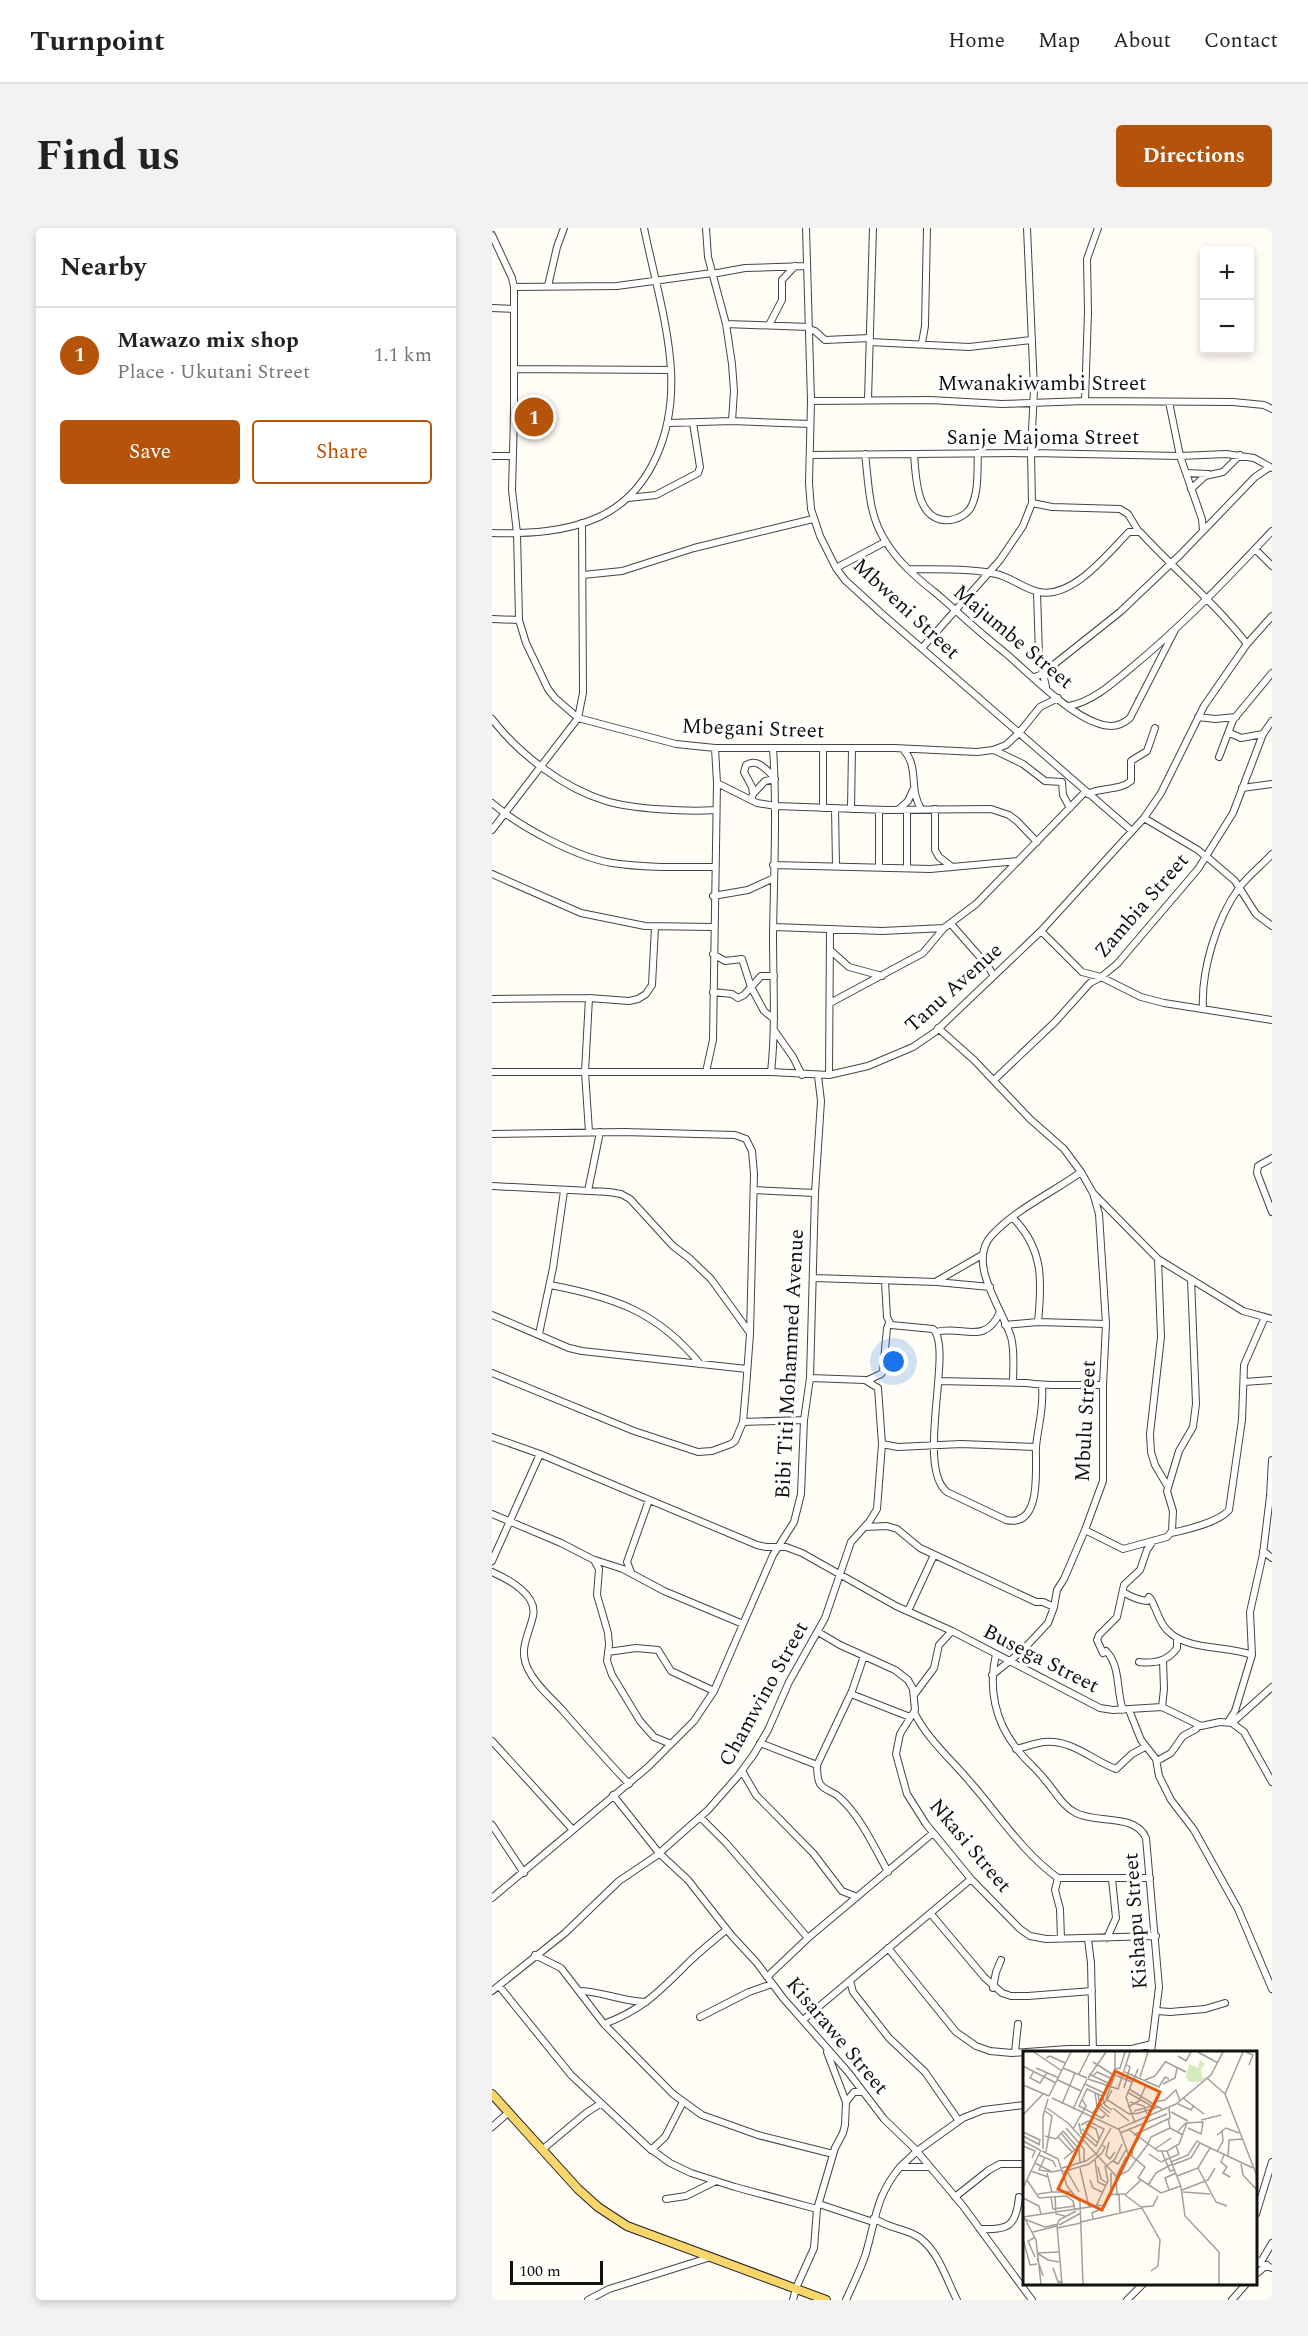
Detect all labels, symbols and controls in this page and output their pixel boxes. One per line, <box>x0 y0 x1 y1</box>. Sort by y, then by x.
text: Turnpoint <box>30 20 165 63</box>
text: Home <box>948 25 1005 57</box>
text: Map <box>1038 25 1080 57</box>
text: About <box>1113 25 1171 57</box>
text: Contact <box>1204 25 1278 57</box>
text: Find us <box>36 125 180 188</box>
button: Directions <box>1116 125 1272 187</box>
map controls <box>1200 246 1254 354</box>
button: + <box>1200 246 1254 300</box>
text: Nearby <box>60 247 146 287</box>
button: − <box>1200 300 1254 354</box>
text: Mawazo mix shop <box>117 324 299 357</box>
text: 1 <box>74 340 85 370</box>
text: 1.1 km <box>374 340 432 370</box>
text: Place · Ukutani Street <box>117 357 310 387</box>
street label: Mwanakiwambi Street <box>938 368 1147 400</box>
pin: 1 <box>514 394 554 440</box>
button: Save <box>60 420 240 484</box>
button: Share <box>252 420 432 484</box>
street label: Sanje Majoma Street <box>947 422 1139 454</box>
street label: Mbweni Street <box>845 551 967 667</box>
street label: Majumbe Street <box>946 577 1080 697</box>
street label: Mbegani Street <box>681 711 825 747</box>
street label: Zambia Street <box>1087 846 1197 966</box>
street label: Tanu Avenue <box>898 935 1010 1041</box>
street label: Bibi Titi Mohammed Avenue <box>767 1228 813 1500</box>
your location <box>879 1347 908 1376</box>
street label: Mbulu Street <box>1067 1359 1105 1483</box>
street label: Chamwino Street <box>711 1615 817 1773</box>
street label: Busega Street <box>977 1616 1105 1702</box>
street label: Nkasi Street <box>921 1792 1019 1900</box>
street label: Kishapu Street <box>1115 1852 1157 1990</box>
street label: Kisarawe Street <box>778 1970 896 2102</box>
inset map <box>1023 2051 1257 2285</box>
scale bar <box>510 2258 603 2286</box>
text: 100 m <box>519 2259 561 2283</box>

